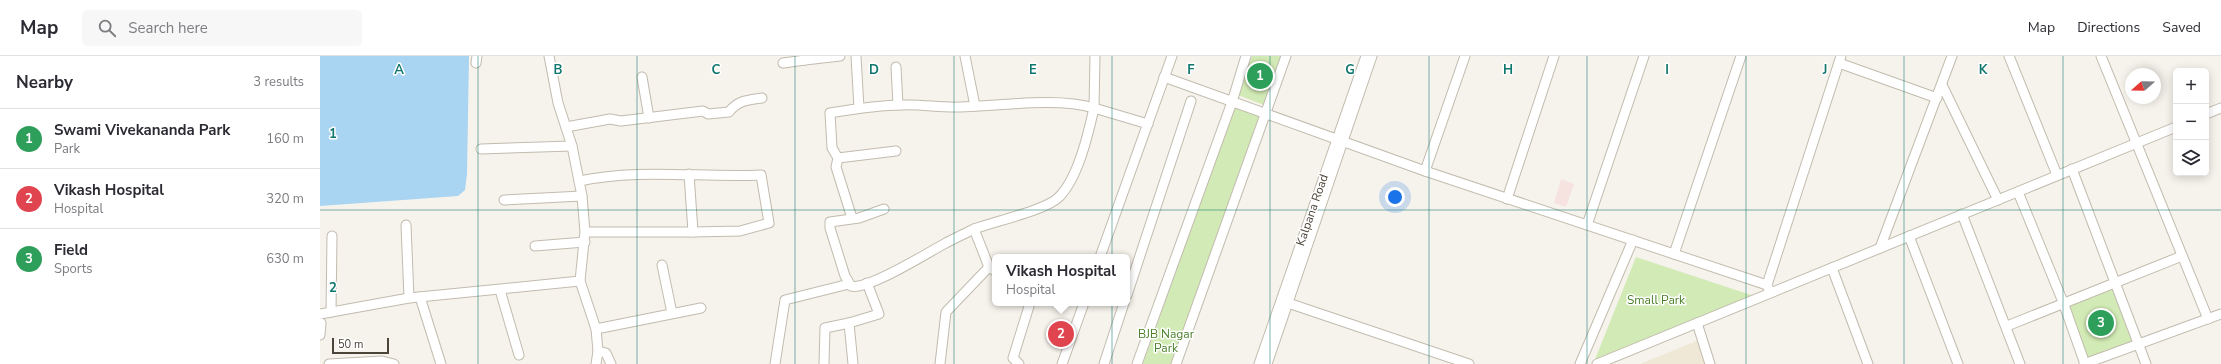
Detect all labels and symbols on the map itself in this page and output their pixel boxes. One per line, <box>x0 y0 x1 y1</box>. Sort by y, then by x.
text: A <box>394 61 404 79</box>
text: B <box>554 61 563 79</box>
text: C <box>712 61 721 79</box>
text: D <box>869 61 879 79</box>
text: E <box>1029 61 1037 79</box>
text: F <box>1187 61 1195 79</box>
pin: 1 <box>1247 61 1273 91</box>
text: G <box>1345 61 1355 79</box>
text: H <box>1503 61 1513 79</box>
text: I <box>1665 61 1669 79</box>
text: J <box>1822 61 1827 79</box>
text: K <box>1979 61 1988 79</box>
north arrow <box>2125 68 2161 104</box>
text: 1 <box>329 125 337 143</box>
street label: Kalpana Road <box>1292 172 1332 248</box>
your location <box>1385 187 1405 207</box>
text: 2 <box>329 279 337 297</box>
park label: Small Park <box>1627 292 1686 308</box>
pin: 3 <box>2088 308 2114 338</box>
pin: 2 <box>1048 319 1074 349</box>
park label: BJB Nagar Park <box>1138 326 1195 356</box>
scale bar <box>332 336 389 355</box>

